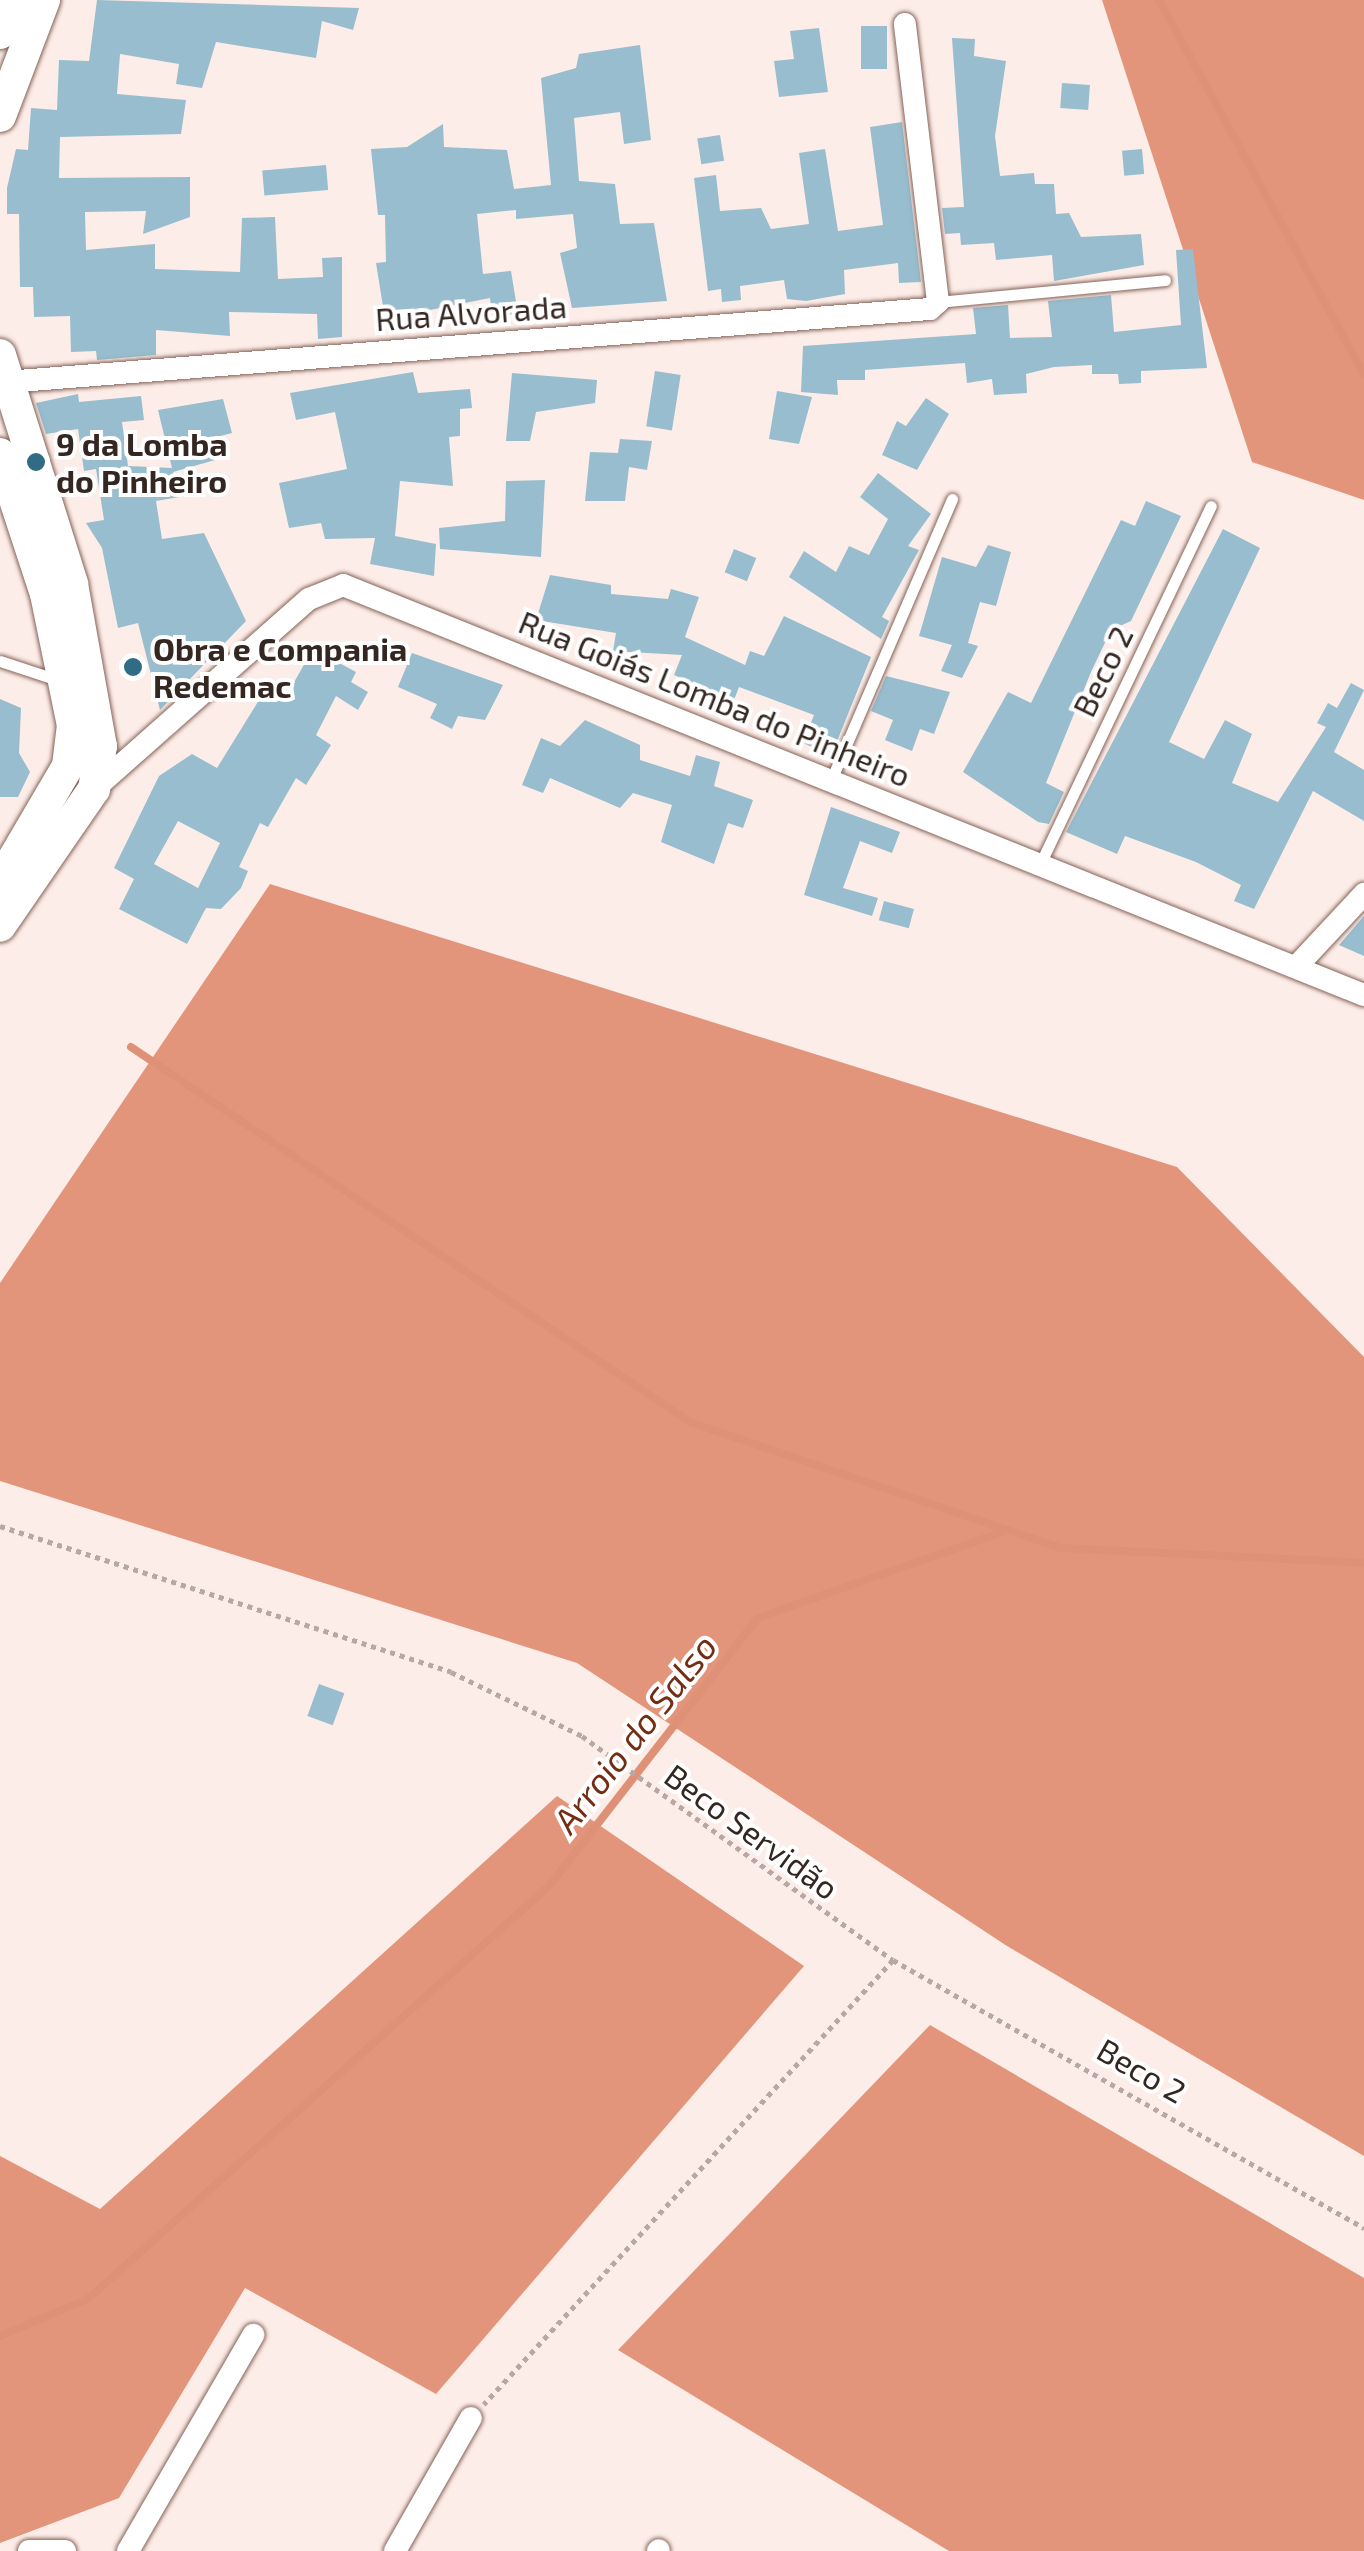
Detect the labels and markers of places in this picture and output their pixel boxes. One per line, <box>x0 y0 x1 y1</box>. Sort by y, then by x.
place label: 9 da Lomba do Pinheiro <box>56 425 227 500</box>
marker: 9 da Lomba do Pinheiro <box>25 451 47 473</box>
place label: Obra e Compania Redemac <box>153 630 407 705</box>
marker: Obra e Compania Redemac <box>122 656 144 678</box>

